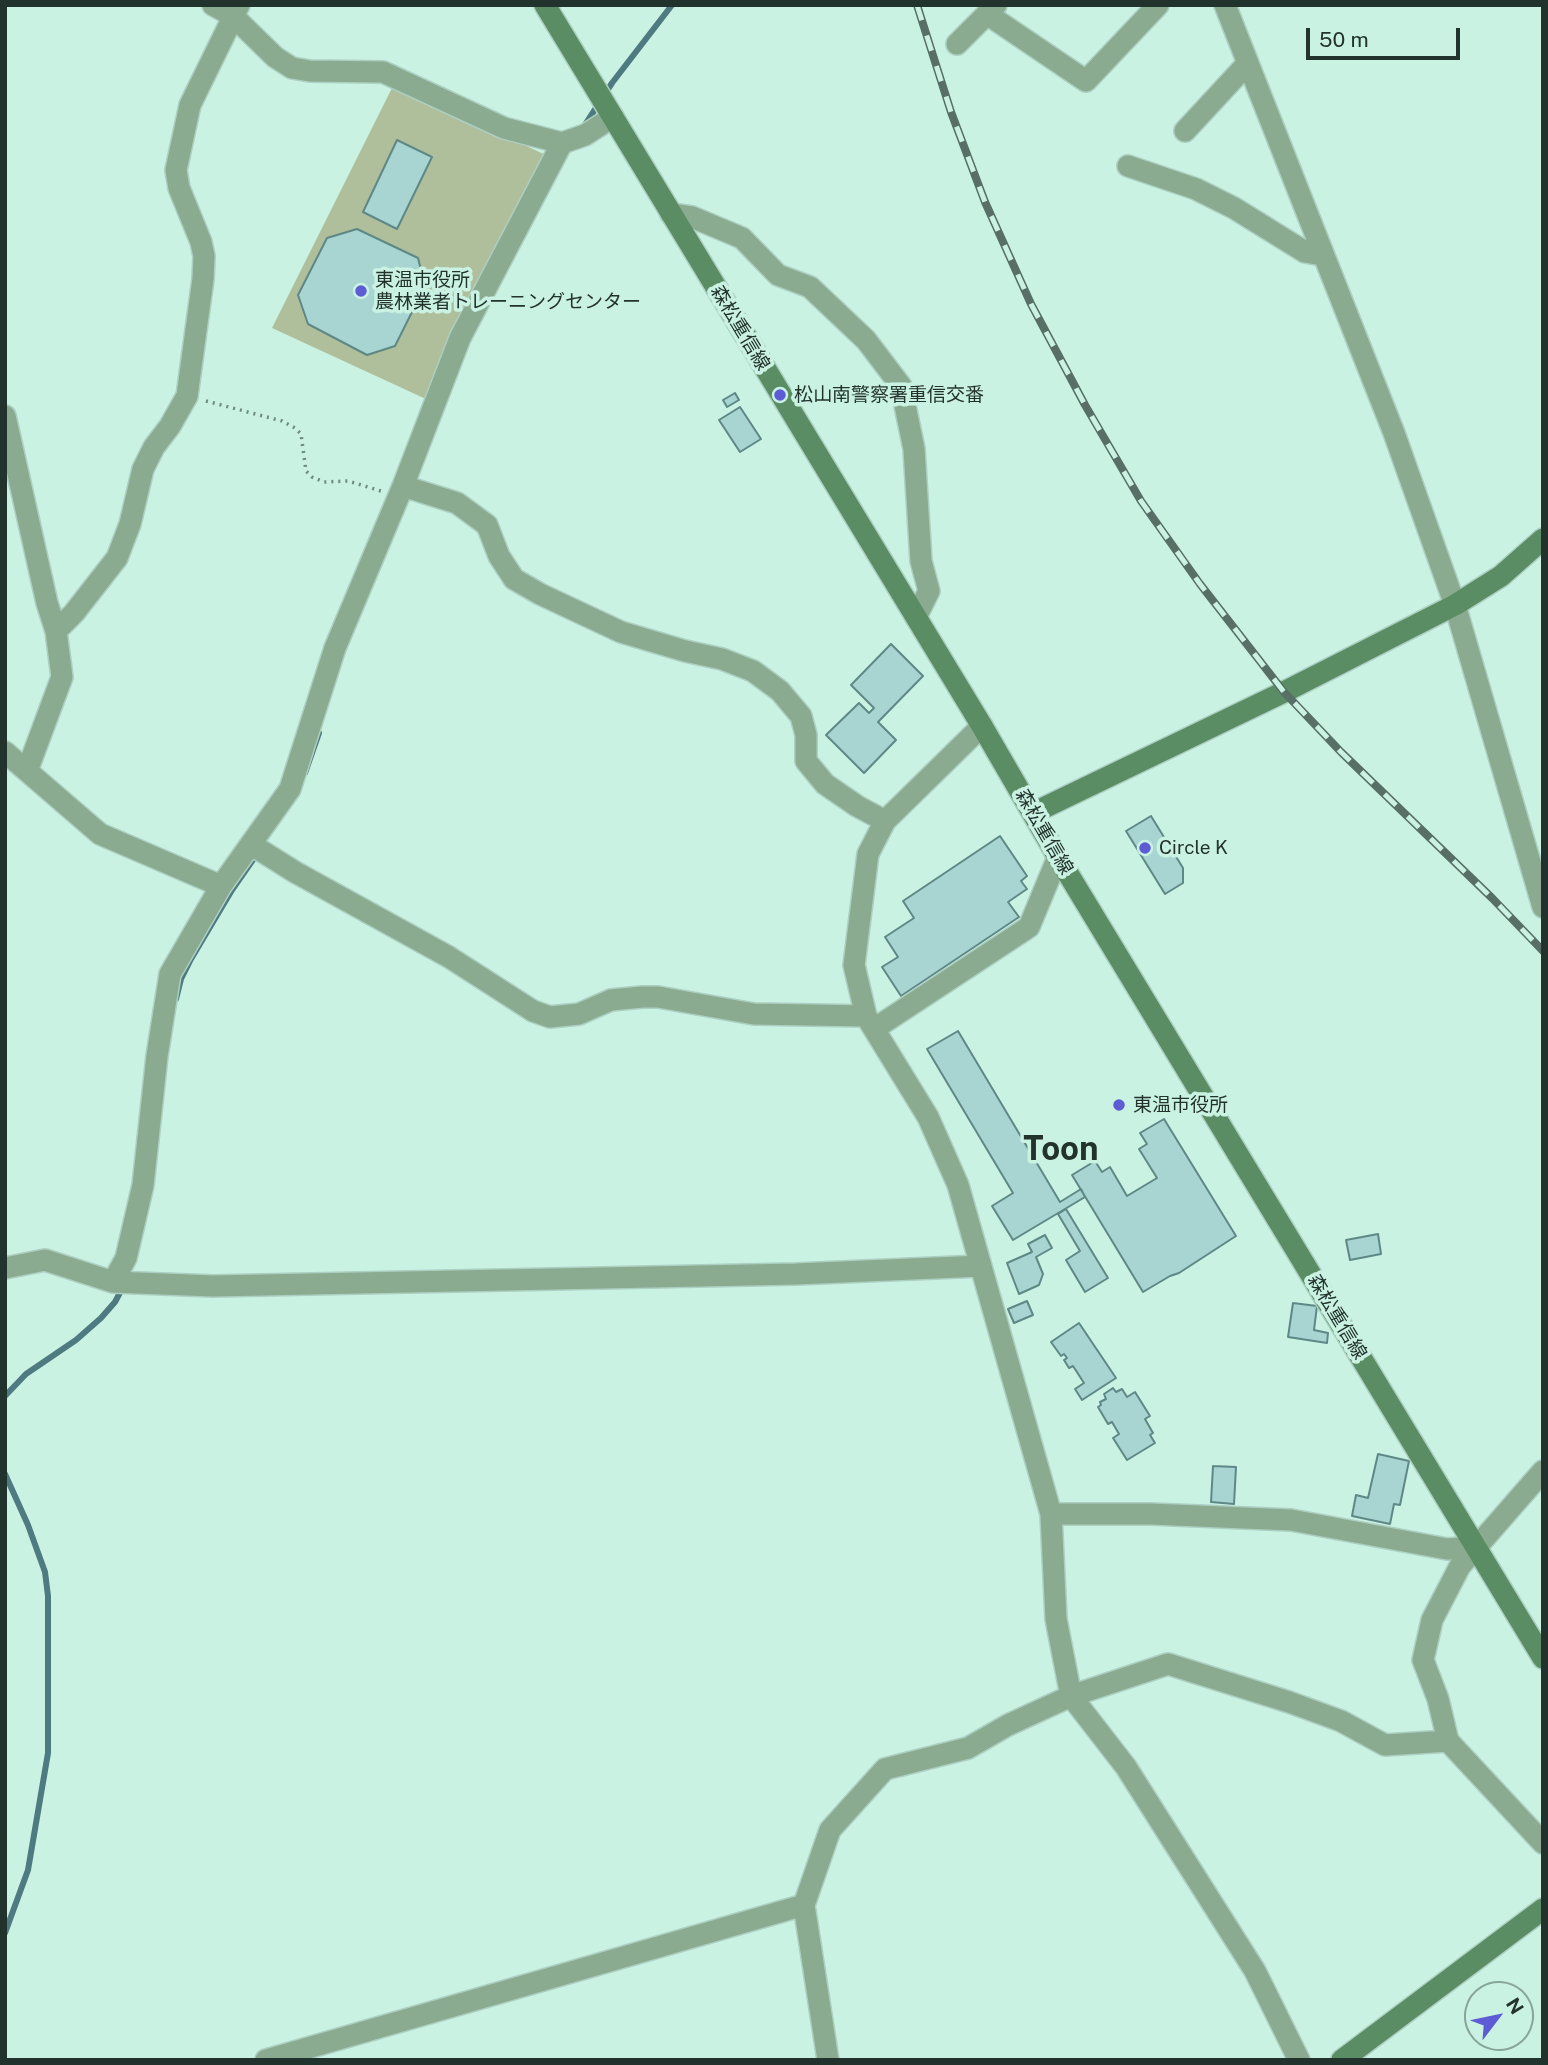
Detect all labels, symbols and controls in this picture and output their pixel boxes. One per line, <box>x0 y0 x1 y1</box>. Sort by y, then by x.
scale bar <box>1310 14 1464 58</box>
text: 50 m <box>1319 27 1369 52</box>
place label: 東温市役所 農林業者トレーニングセンター <box>375 269 641 313</box>
street label: 森松重信線 <box>706 281 774 375</box>
marker: 東温市役所 農林業者トレーニングセンター <box>353 283 369 299</box>
place label: 松山南警察署重信交番 <box>794 384 984 406</box>
marker: 松山南警察署重信交番 <box>772 387 788 403</box>
street label: 森松重信線 <box>1010 785 1078 879</box>
place label: Circle K <box>1159 837 1228 859</box>
marker: Circle K <box>1137 840 1153 856</box>
place label: 東温市役所 <box>1133 1094 1228 1116</box>
marker: 東温市役所 <box>1111 1097 1127 1113</box>
district label: Toon <box>1023 1130 1099 1170</box>
street label: 森松重信線 <box>1303 1270 1371 1364</box>
north arrow <box>1464 1981 1534 2051</box>
text: N <box>1502 1994 1528 2018</box>

